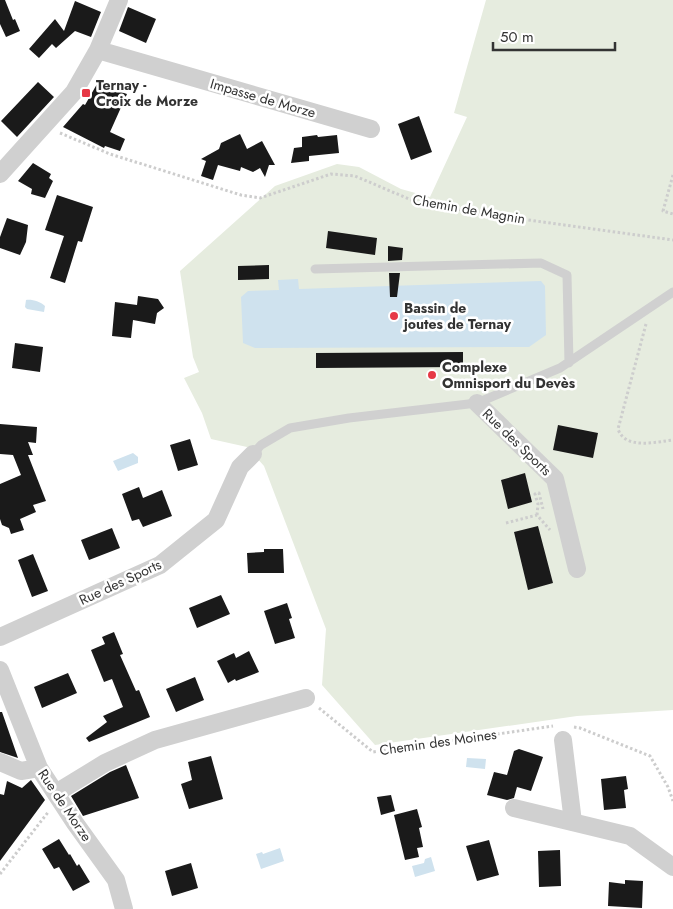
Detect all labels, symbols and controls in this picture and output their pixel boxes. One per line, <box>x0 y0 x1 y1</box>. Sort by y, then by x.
scale bar <box>493 20 616 52</box>
text: 50 m <box>500 26 534 48</box>
street label: Impasse de Morze <box>208 73 318 123</box>
place label: Ternay - Croix de Morze <box>96 75 198 111</box>
marker: Ternay - Croix de Morze <box>80 87 92 99</box>
street label: Chemin de Magnin <box>411 189 527 229</box>
place label: Bassin de joutes de Ternay <box>402 298 512 334</box>
marker: Bassin de joutes de Ternay <box>388 310 400 322</box>
place label: Complexe Omnisport du Devès <box>442 357 576 393</box>
marker: Complexe Omnisport du Devès <box>426 369 438 381</box>
street label: Rue des Sports <box>478 404 556 480</box>
street label: Rue des Sports <box>76 554 165 610</box>
street label: Chemin des Moines <box>378 724 498 760</box>
street label: Rue de Morze <box>33 765 97 845</box>

